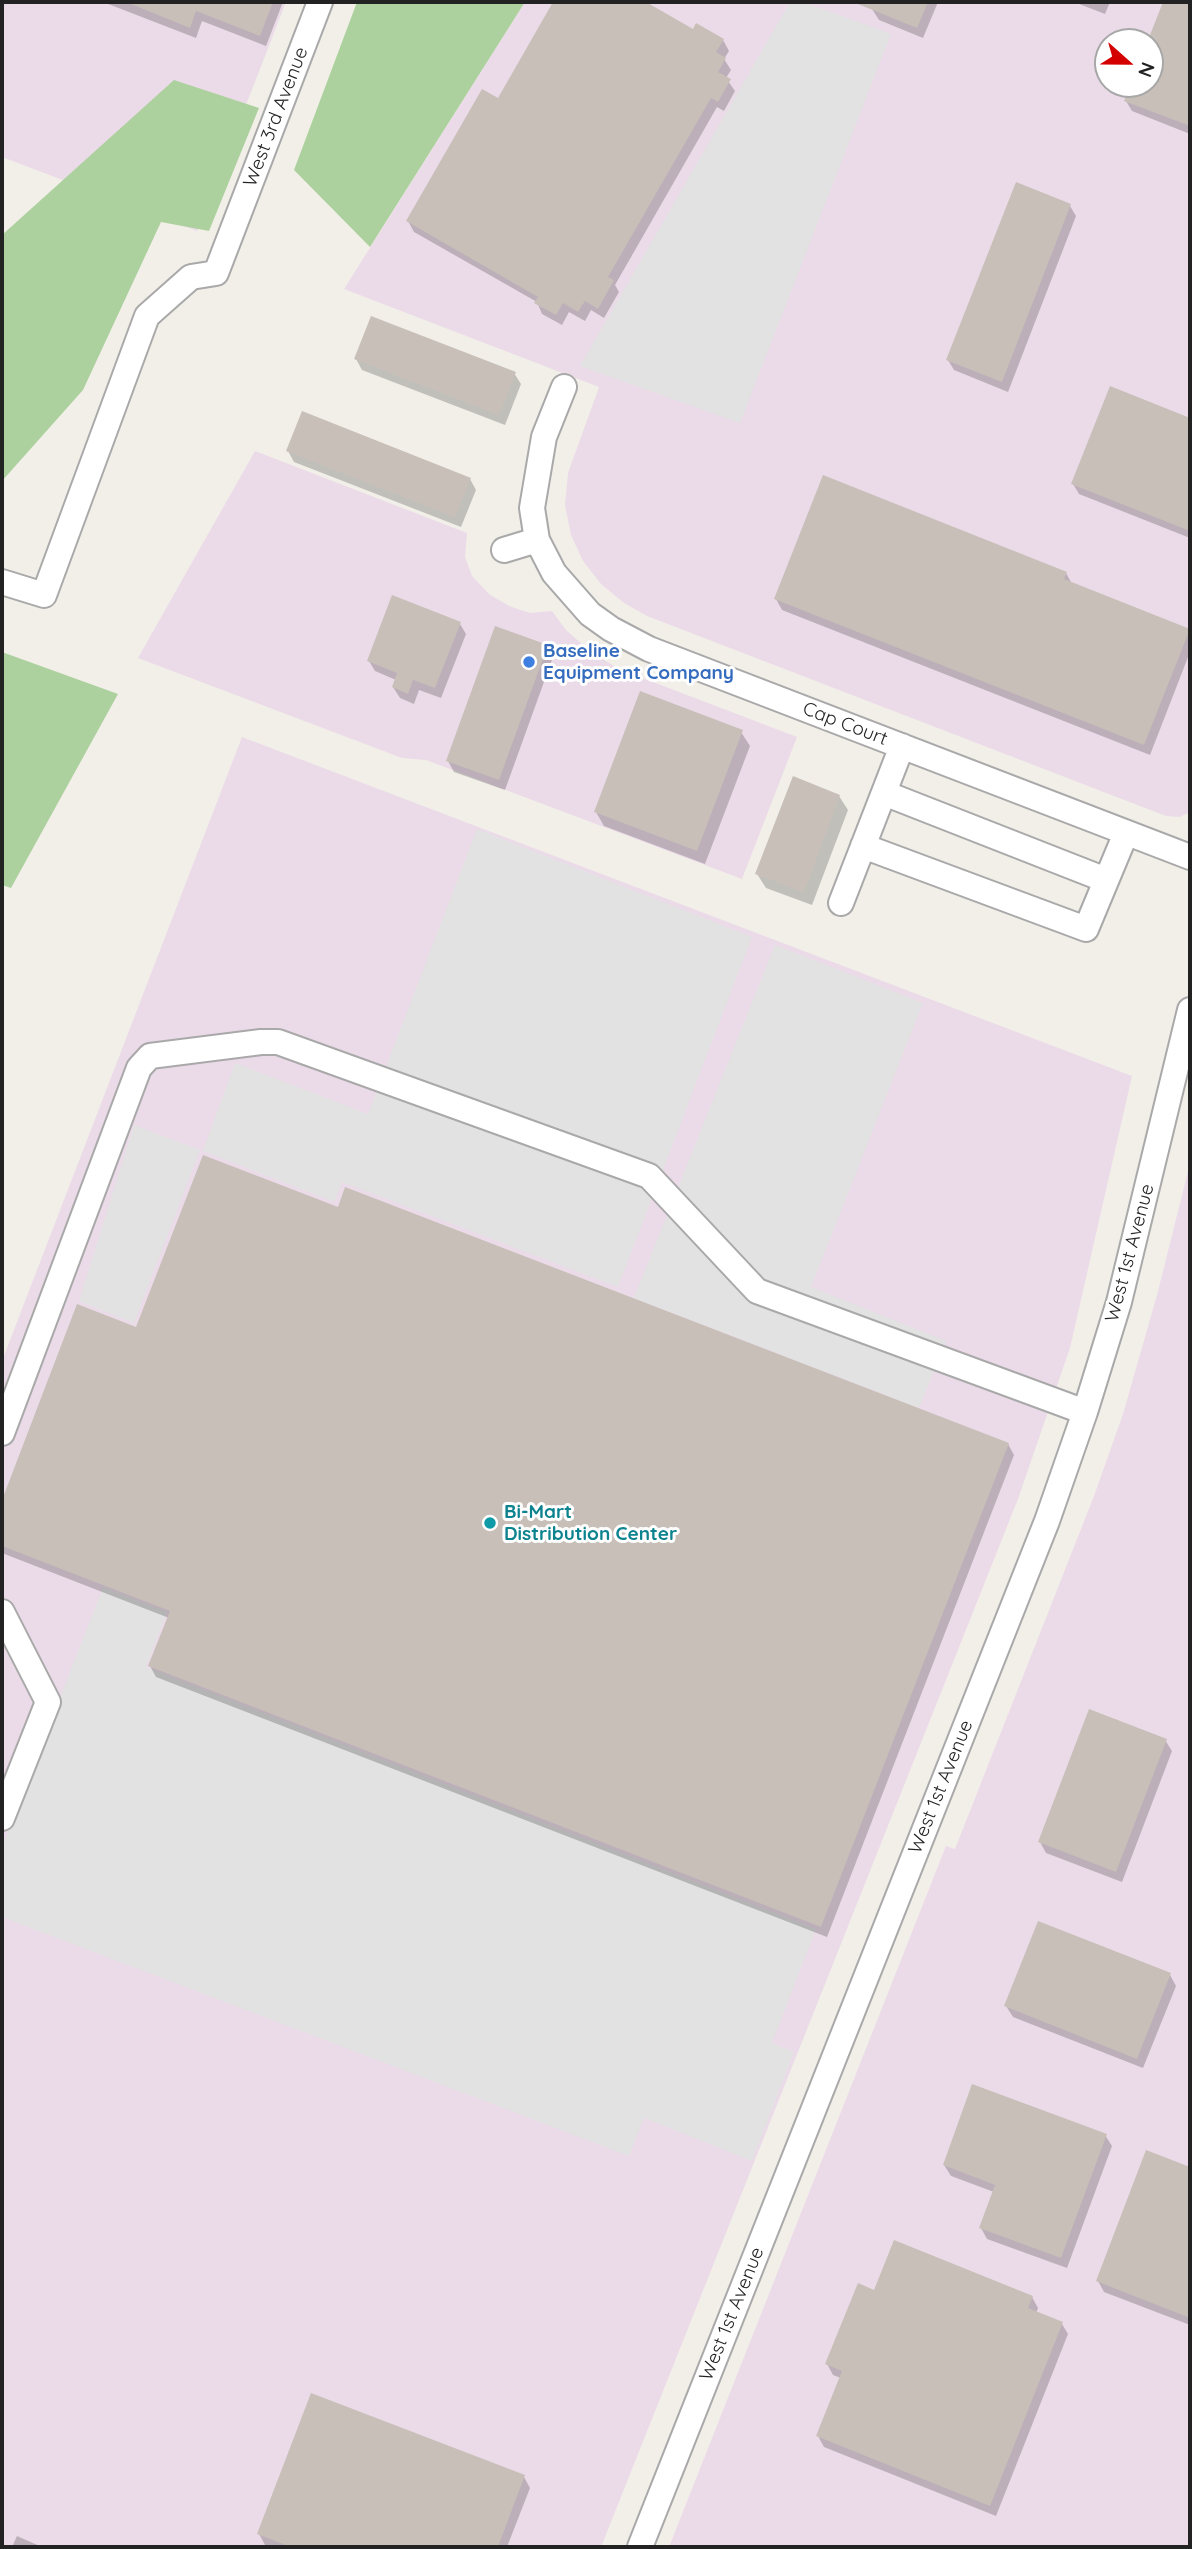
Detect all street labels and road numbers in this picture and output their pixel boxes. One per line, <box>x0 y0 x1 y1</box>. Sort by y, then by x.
street label: West 3rd Avenue <box>239 44 313 190</box>
street label: Cap Court <box>799 697 891 751</box>
street label: West 1st Avenue <box>1101 1182 1159 1324</box>
street label: West 1st Avenue <box>904 1717 978 1857</box>
street label: West 1st Avenue <box>695 2244 769 2384</box>

